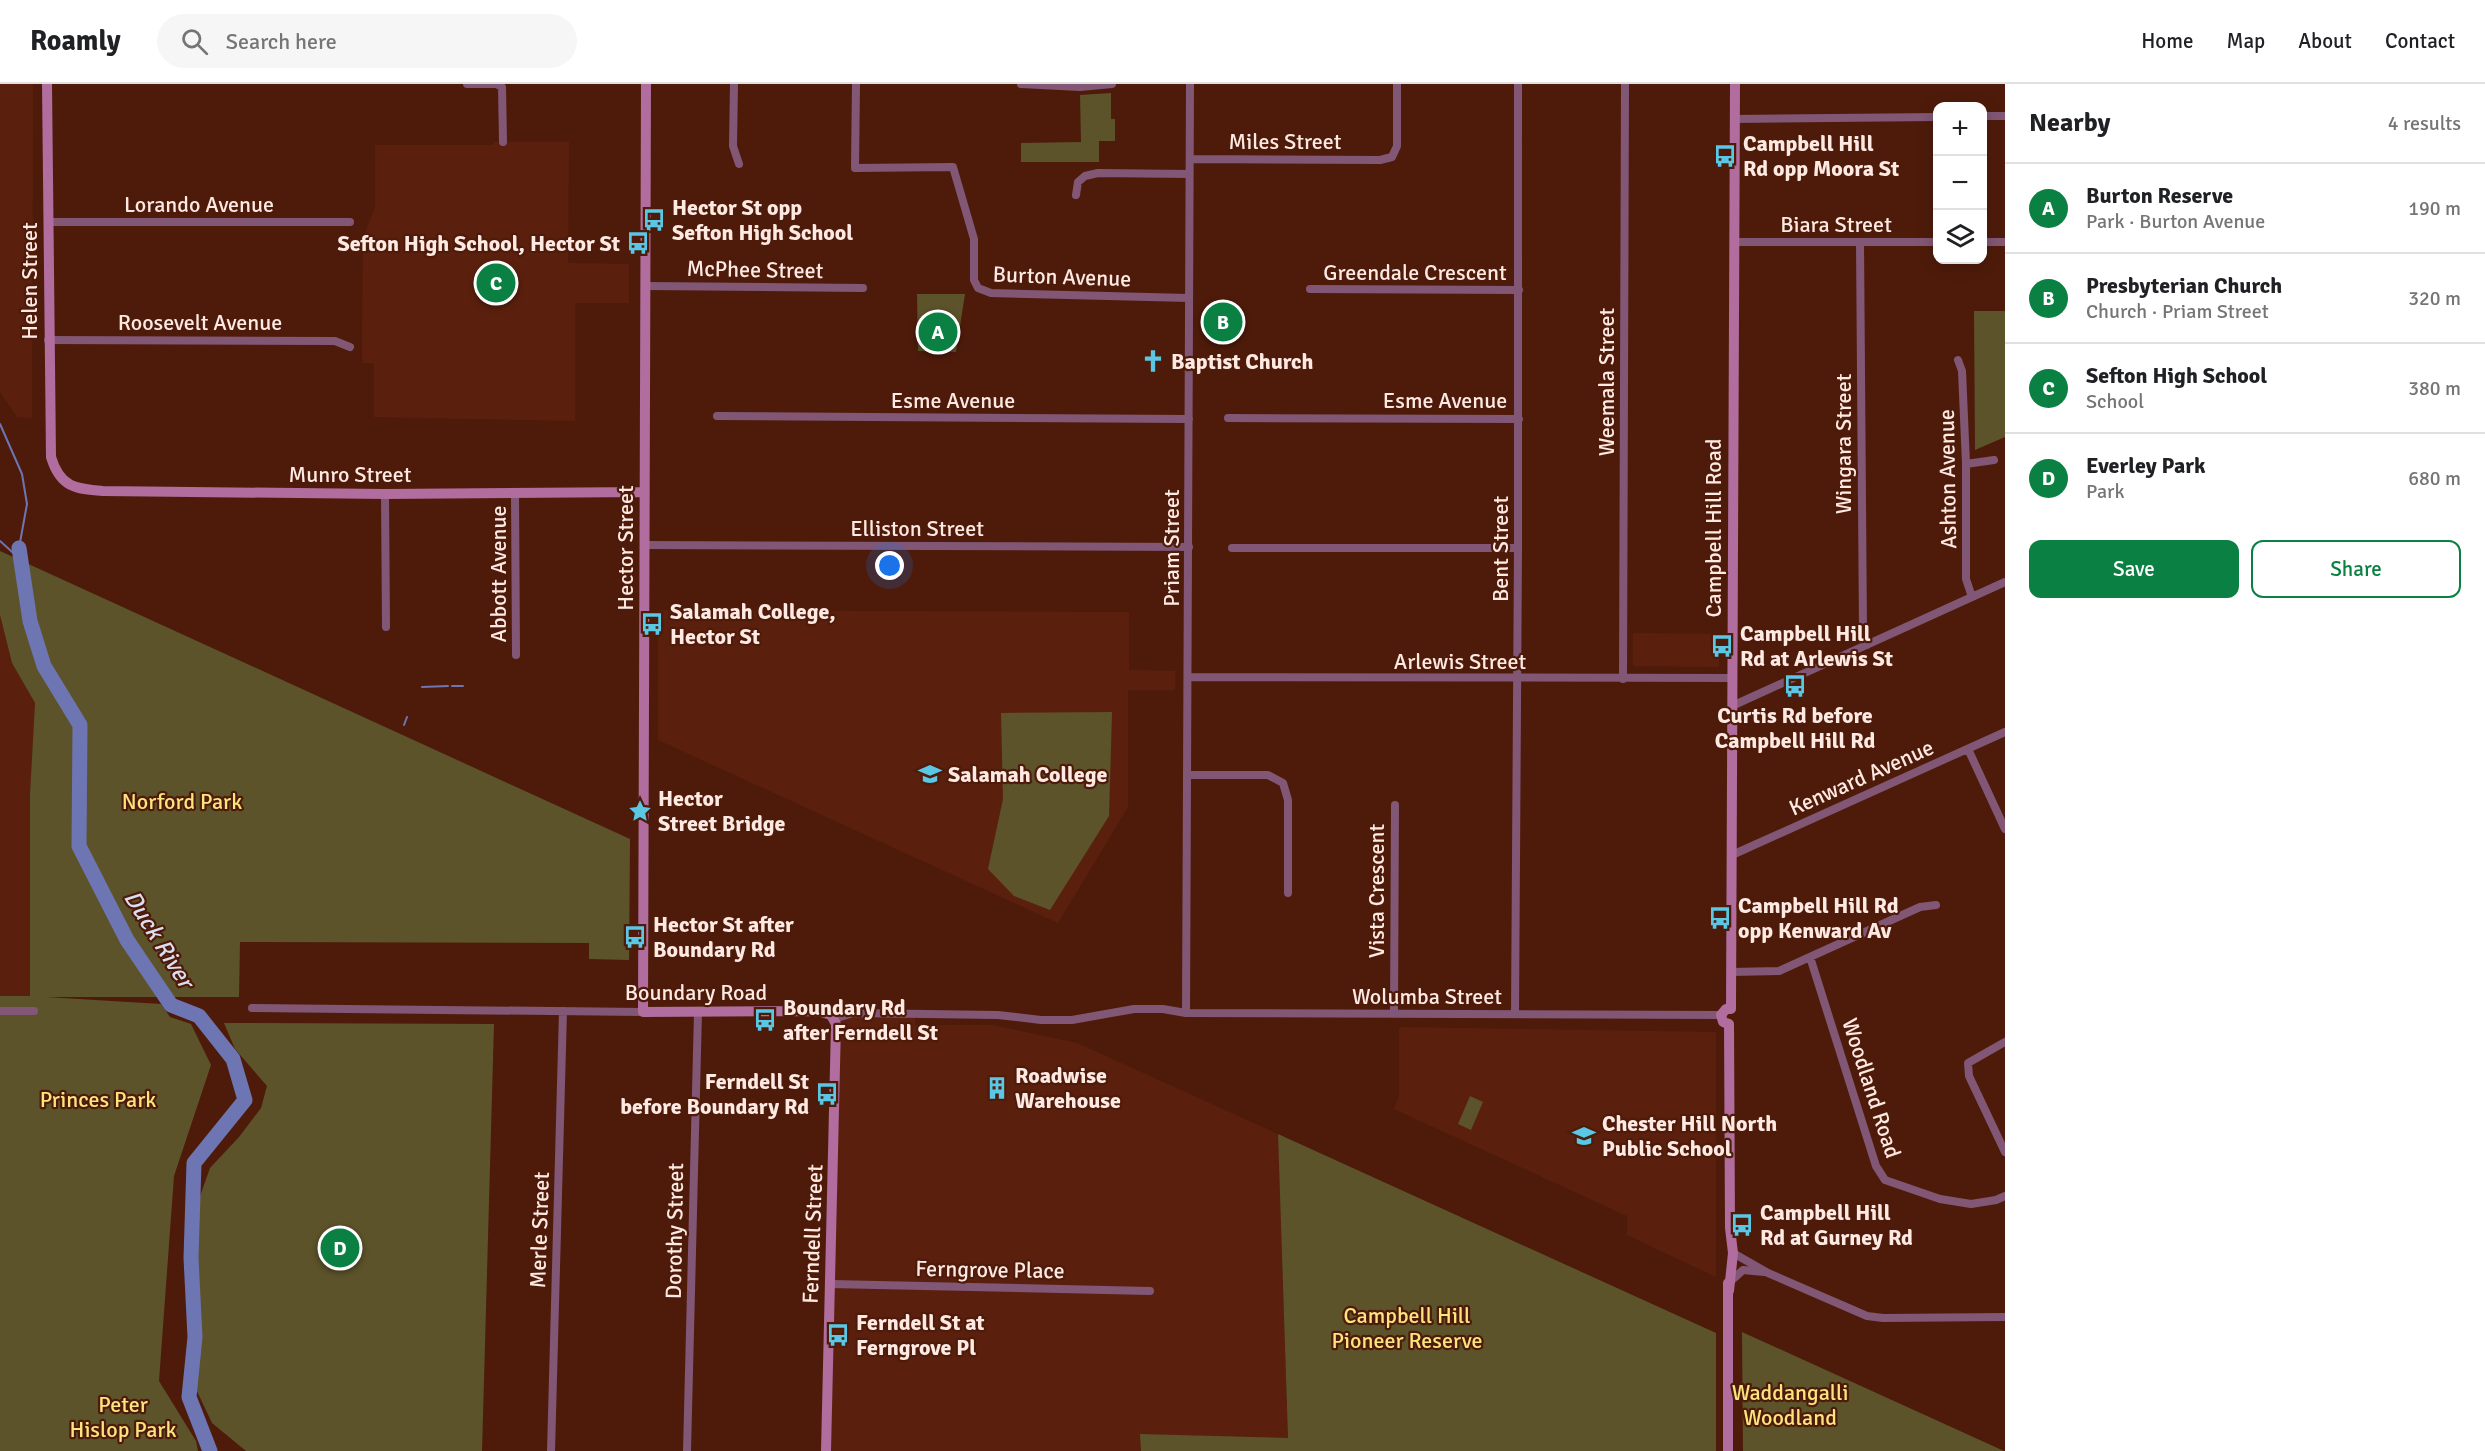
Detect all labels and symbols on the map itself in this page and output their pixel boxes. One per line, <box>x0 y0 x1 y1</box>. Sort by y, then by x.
street label: Miles Street <box>1229 128 1342 155</box>
place label: Campbell Hill Rd opp Moora St <box>1743 130 1899 182</box>
bus stop icon: Campbell Hill Rd opp Moora St <box>1712 143 1738 169</box>
street label: Lorando Avenue <box>124 191 274 218</box>
place label: Hector St opp Sefton High School <box>672 194 853 246</box>
bus stop icon: Hector St opp Sefton High School <box>641 207 667 233</box>
street label: Biara Street <box>1780 211 1892 238</box>
street label: Helen Street <box>16 222 43 340</box>
place label: Sefton High School, Hector St <box>337 230 620 257</box>
bus stop icon: Sefton High School, Hector St <box>625 230 651 256</box>
street label: McPhee Street <box>686 255 824 284</box>
street label: Greendale Crescent <box>1323 259 1507 286</box>
pin: C <box>476 260 516 306</box>
street label: Burton Avenue <box>992 261 1132 292</box>
pin: B <box>1204 300 1242 344</box>
street label: Weemala Street <box>1593 308 1620 456</box>
street label: Roosevelt Avenue <box>118 309 282 336</box>
pin: A <box>918 310 958 354</box>
church icon: Baptist Church <box>1140 348 1166 374</box>
place label: Baptist Church <box>1171 348 1314 375</box>
street label: Wingara Street <box>1830 373 1857 514</box>
street label: Esme Avenue <box>891 387 1015 414</box>
street label: Esme Avenue <box>1383 387 1507 414</box>
street label: Ashton Avenue <box>1933 409 1962 549</box>
street label: Campbell Hill Road <box>1700 438 1727 618</box>
street label: Munro Street <box>288 461 412 488</box>
street label: Hector Street <box>612 485 639 611</box>
street label: Priam Street <box>1158 489 1185 607</box>
street label: Bent Street <box>1487 496 1514 602</box>
street label: Abbott Avenue <box>485 506 512 642</box>
street label: Elliston Street <box>850 515 984 542</box>
your location <box>875 551 904 580</box>
place label: Salamah College, Hector St <box>670 598 836 650</box>
bus stop icon: Salamah College, Hector St <box>639 611 665 637</box>
place label: Campbell Hill Rd at Arlewis St <box>1740 620 1893 672</box>
bus stop icon: Campbell Hill Rd at Arlewis St <box>1709 633 1735 659</box>
street label: Arlewis Street <box>1394 648 1527 675</box>
bus stop icon: Curtis Rd before Campbell Hill Rd <box>1782 673 1808 699</box>
place label: Curtis Rd before Campbell Hill Rd <box>1715 702 1875 754</box>
street label: Kenward Avenue <box>1785 734 1938 821</box>
school or university icon: Salamah College <box>917 761 943 787</box>
place label: Salamah College <box>948 761 1107 788</box>
place label: Hector Street Bridge <box>658 785 786 837</box>
park label: Norford Park <box>122 788 242 815</box>
place icon: Hector Street Bridge <box>627 798 653 824</box>
street label: Vista Crescent <box>1363 823 1390 958</box>
water label: Duck River <box>117 885 202 996</box>
place label: Campbell Hill Rd opp Kenward Av <box>1738 892 1899 944</box>
bus stop icon: Campbell Hill Rd opp Kenward Av <box>1707 905 1733 931</box>
place label: Hector St after Boundary Rd <box>653 911 794 963</box>
bus stop icon: Hector St after Boundary Rd <box>622 924 648 950</box>
street label: Boundary Road <box>625 979 767 1006</box>
street label: Wolumba Street <box>1352 983 1502 1010</box>
place label: Boundary Rd after Ferndell St <box>783 994 938 1046</box>
bus stop icon: Boundary Rd after Ferndell St <box>752 1007 778 1033</box>
street label: Woodland Road <box>1836 1015 1907 1162</box>
place label: Roadwise Warehouse <box>1015 1062 1121 1114</box>
place label: Ferndell St before Boundary Rd <box>620 1068 809 1120</box>
building icon: Roadwise Warehouse <box>984 1075 1010 1101</box>
bus stop icon: Ferndell St before Boundary Rd <box>814 1081 840 1107</box>
park label: Princes Park <box>40 1086 156 1113</box>
place label: Chester Hill North Public School <box>1602 1110 1777 1162</box>
school or university icon: Chester Hill North Public School <box>1571 1123 1597 1149</box>
street label: Dorothy Street <box>660 1162 689 1299</box>
street label: Ferndell Street <box>797 1164 828 1304</box>
street label: Merle Street <box>524 1171 555 1289</box>
place label: Campbell Hill Rd at Gurney Rd <box>1760 1199 1913 1251</box>
bus stop icon: Campbell Hill Rd at Gurney Rd <box>1729 1212 1755 1238</box>
pin: D <box>320 1226 360 1270</box>
street label: Ferngrove Place <box>915 1255 1065 1284</box>
park label: Campbell Hill Pioneer Reserve <box>1332 1302 1482 1354</box>
place label: Ferndell St at Ferngrove Pl <box>856 1309 985 1361</box>
bus stop icon: Ferndell St at Ferngrove Pl <box>825 1322 851 1348</box>
park label: Waddangalli Woodland <box>1732 1379 1848 1431</box>
park label: Peter Hislop Park <box>70 1391 176 1443</box>

